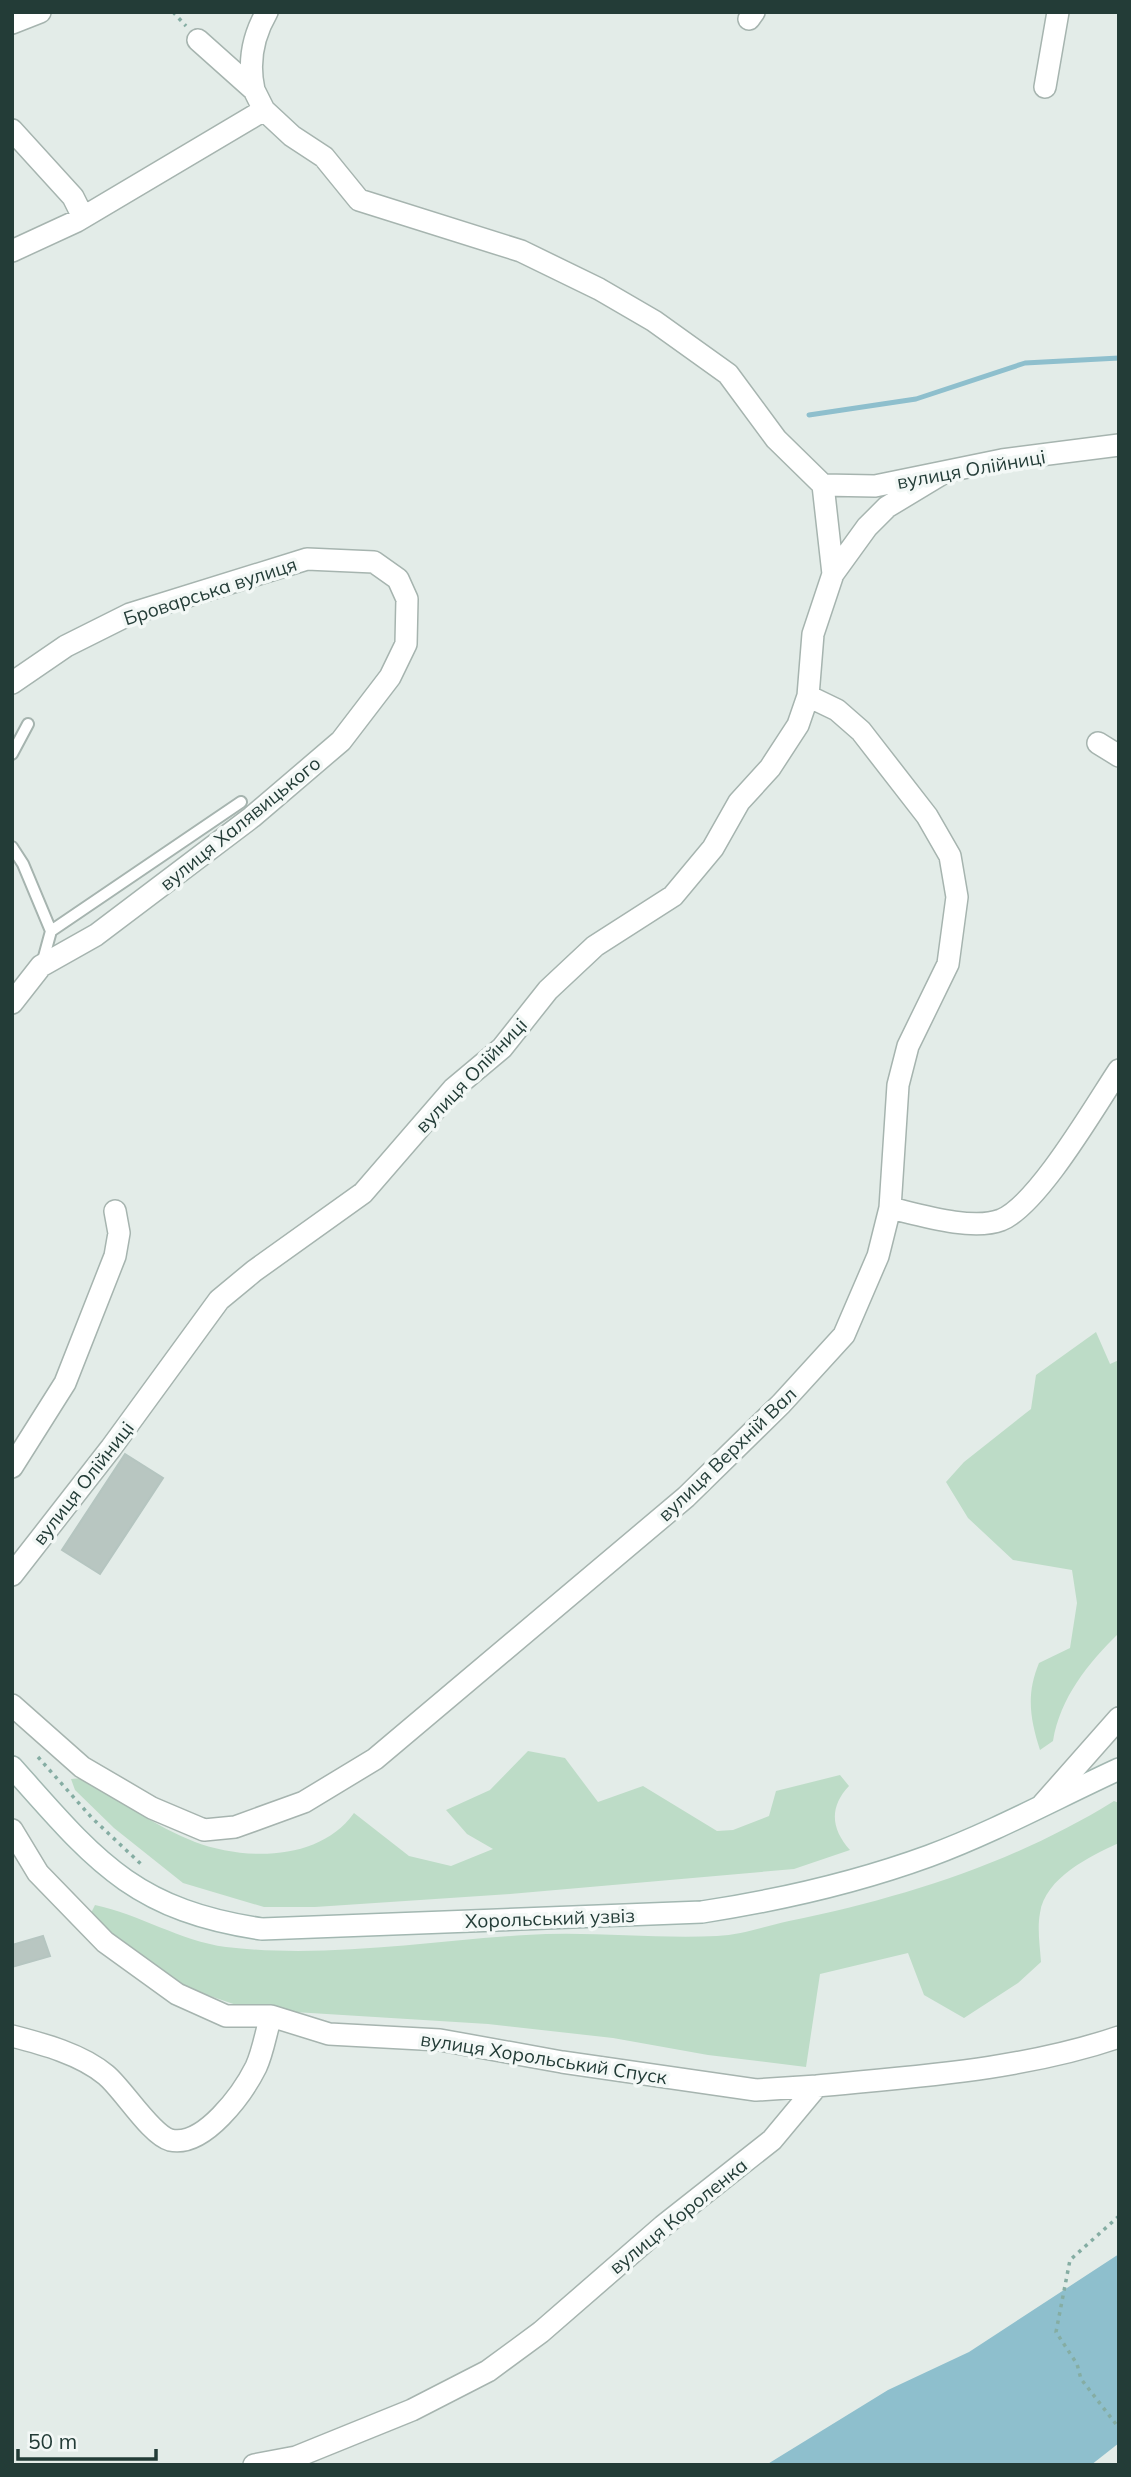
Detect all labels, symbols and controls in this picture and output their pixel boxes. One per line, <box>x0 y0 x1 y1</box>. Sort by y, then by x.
street label: вулиця Олійниці <box>895 444 1047 494</box>
street label: Броварська вулиця <box>120 552 300 630</box>
street label: вулиця Халявицького <box>155 751 325 895</box>
street label: вулиця Олійниці <box>410 1013 532 1137</box>
street label: вулиця Верхній Вал <box>653 1382 801 1526</box>
street label: вулиця Олійниці <box>27 1416 139 1550</box>
street label: Хорольський узвіз <box>465 1903 635 1933</box>
street label: вулиця Хорольський Спуск <box>419 2027 670 2089</box>
street label: вулиця Короленка <box>604 2153 752 2279</box>
scale bar <box>18 2418 156 2462</box>
text: 50 m <box>28 2428 77 2454</box>

